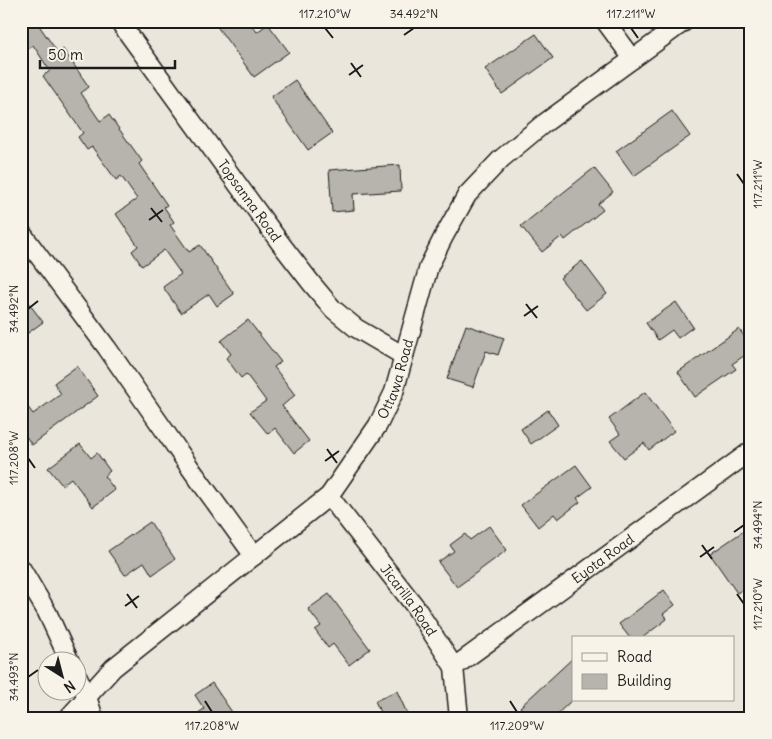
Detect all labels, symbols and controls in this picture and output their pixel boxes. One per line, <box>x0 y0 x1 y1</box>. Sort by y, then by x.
text: 117.210°W <box>299 6 351 21</box>
text: 34.492°N <box>390 6 438 21</box>
text: 117.211°W <box>607 6 656 21</box>
scale bar <box>40 38 175 70</box>
text: 50 m <box>48 45 83 64</box>
street label: Topsanna Road <box>214 156 285 245</box>
text: 117.211°W <box>750 159 765 208</box>
text: 34.492°N <box>6 285 21 333</box>
street label: Ottawa Road <box>373 337 417 422</box>
text: 117.208°W <box>6 431 21 485</box>
text: 34.494°N <box>750 500 765 550</box>
street label: Eyota Road <box>568 530 637 587</box>
street label: Jicarilla Road <box>376 560 441 639</box>
text: 117.210°W <box>750 578 765 630</box>
legend <box>572 636 734 702</box>
text: Road <box>617 647 652 666</box>
north arrow <box>38 652 88 702</box>
text: 34.493°N <box>6 653 21 701</box>
text: Building <box>617 671 672 690</box>
text: N <box>60 676 79 697</box>
text: 117.208°W <box>185 718 239 733</box>
text: 117.209°W <box>490 718 544 733</box>

